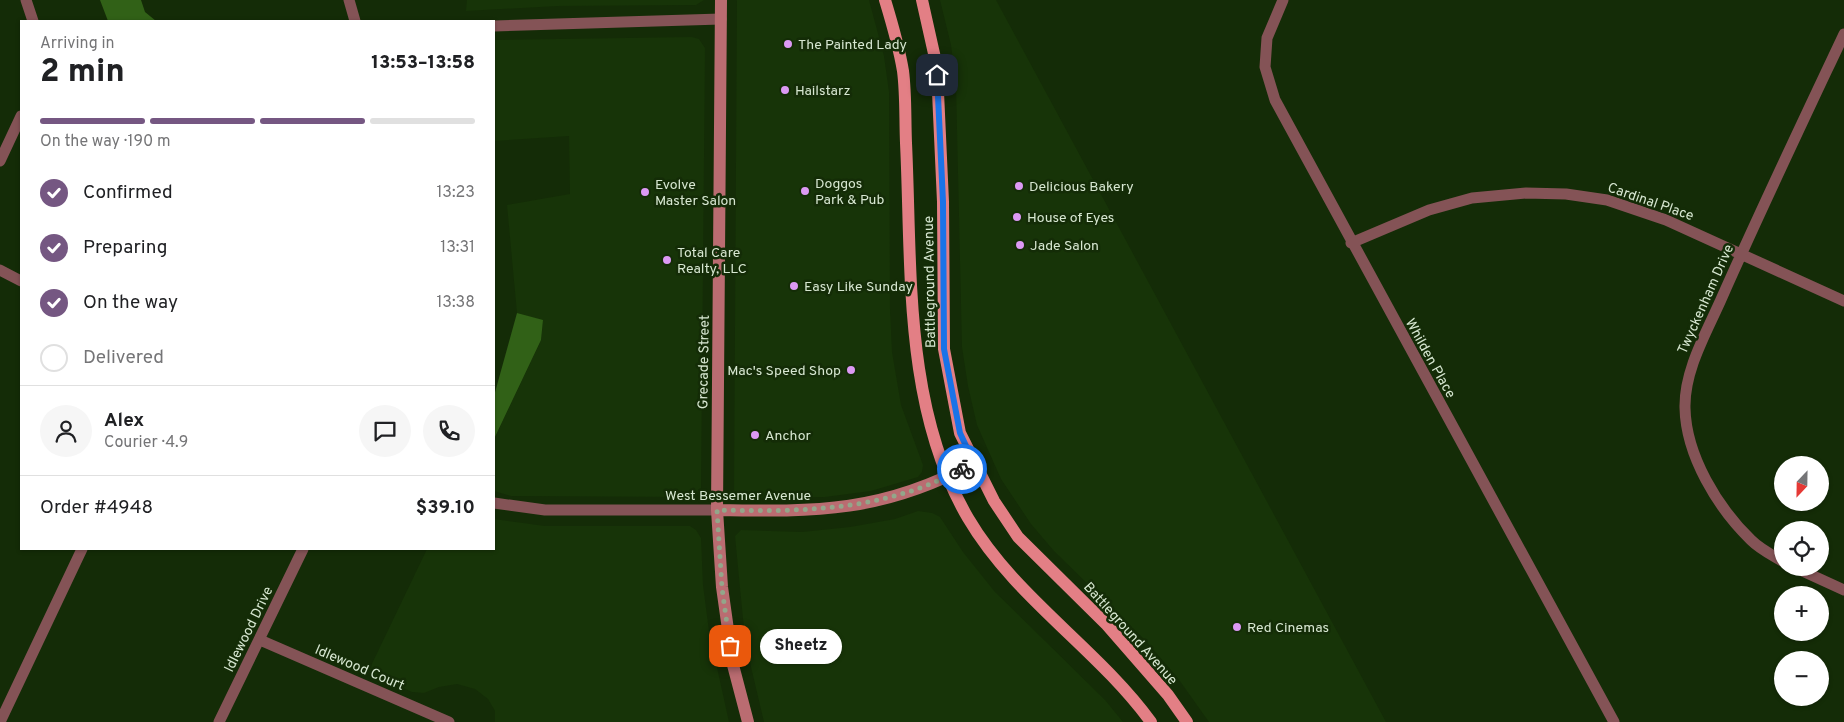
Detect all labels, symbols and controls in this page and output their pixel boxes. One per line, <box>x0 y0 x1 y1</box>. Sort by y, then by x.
text: Arriving in <box>40 34 115 54</box>
place label: The Painted Lady <box>798 37 907 54</box>
marker: The Painted Lady <box>782 38 794 50</box>
text: 13:53–13:58 <box>371 51 475 75</box>
text: 2 min <box>40 53 125 93</box>
pin <box>916 54 958 96</box>
icon: home <box>923 61 951 89</box>
place label: Hailstarz <box>795 83 850 100</box>
marker: Hailstarz <box>779 84 791 96</box>
text: On the way · 190 m <box>40 132 170 152</box>
place label: Doggos Park & Pub <box>815 176 884 209</box>
place label: Evolve Master Salon <box>655 177 736 210</box>
icon: check <box>40 179 68 207</box>
place label: Delicious Bakery <box>1029 179 1134 196</box>
marker: Delicious Bakery <box>1013 180 1025 192</box>
street label: Cardinal Place <box>1605 180 1696 225</box>
text: Confirmed <box>83 181 173 205</box>
text: 13:23 <box>436 183 475 203</box>
marker: Doggos Park & Pub <box>799 185 811 197</box>
marker: Evolve Master Salon <box>639 186 651 198</box>
place label: House of Eyes <box>1027 210 1114 227</box>
marker: House of Eyes <box>1011 211 1023 223</box>
street label: Battleground Avenue <box>921 216 940 348</box>
icon: check <box>40 234 68 262</box>
text: Preparing <box>83 236 167 260</box>
text: 13:31 <box>440 238 475 258</box>
place label: Jade Salon <box>1030 238 1099 255</box>
marker: Jade Salon <box>1014 239 1026 251</box>
street label: Twyckenham Drive <box>1675 242 1738 357</box>
place label: Total Care Realty, LLC <box>677 245 747 278</box>
marker: Total Care Realty, LLC <box>661 254 673 266</box>
place label: Easy Like Sunday <box>804 279 913 296</box>
marker: Easy Like Sunday <box>788 280 800 292</box>
icon: check <box>40 289 68 317</box>
text: On the way <box>83 291 178 315</box>
text: 13:38 <box>436 293 475 313</box>
street label: Grecade Street <box>695 315 714 409</box>
street label: Whilden Place <box>1401 316 1459 401</box>
text: Delivered <box>83 346 164 370</box>
place label: Mac's Speed Shop <box>727 363 841 380</box>
marker: Mac's Speed Shop <box>845 364 857 376</box>
button: person <box>40 405 92 457</box>
button: chat <box>359 405 411 457</box>
button: phone <box>423 405 475 457</box>
text: Alex <box>104 409 144 433</box>
place label: Anchor <box>765 428 811 445</box>
marker: Anchor <box>749 429 761 441</box>
text: Courier · 4.9 <box>104 433 188 453</box>
courier <box>937 444 987 494</box>
icon: bike <box>948 455 976 483</box>
north arrow <box>1774 456 1829 511</box>
map controls <box>1774 456 1829 706</box>
street label: West Bessemer Avenue <box>665 488 811 505</box>
text: Order #4948 <box>40 496 153 520</box>
text: $39.10 <box>416 496 475 520</box>
button: locate <box>1774 521 1829 576</box>
street label: Battleground Avenue <box>1079 579 1180 689</box>
street label: Idlewood Drive <box>221 584 277 675</box>
button: + <box>1774 586 1829 641</box>
place label: Red Cinemas <box>1247 620 1329 637</box>
marker: Red Cinemas <box>1231 621 1243 633</box>
pin <box>709 625 751 667</box>
callout: Sheetz <box>760 628 842 664</box>
icon: bag <box>716 632 744 660</box>
text: Sheetz <box>775 636 827 656</box>
street label: Idlewood Court <box>312 642 407 695</box>
button: − <box>1774 651 1829 706</box>

